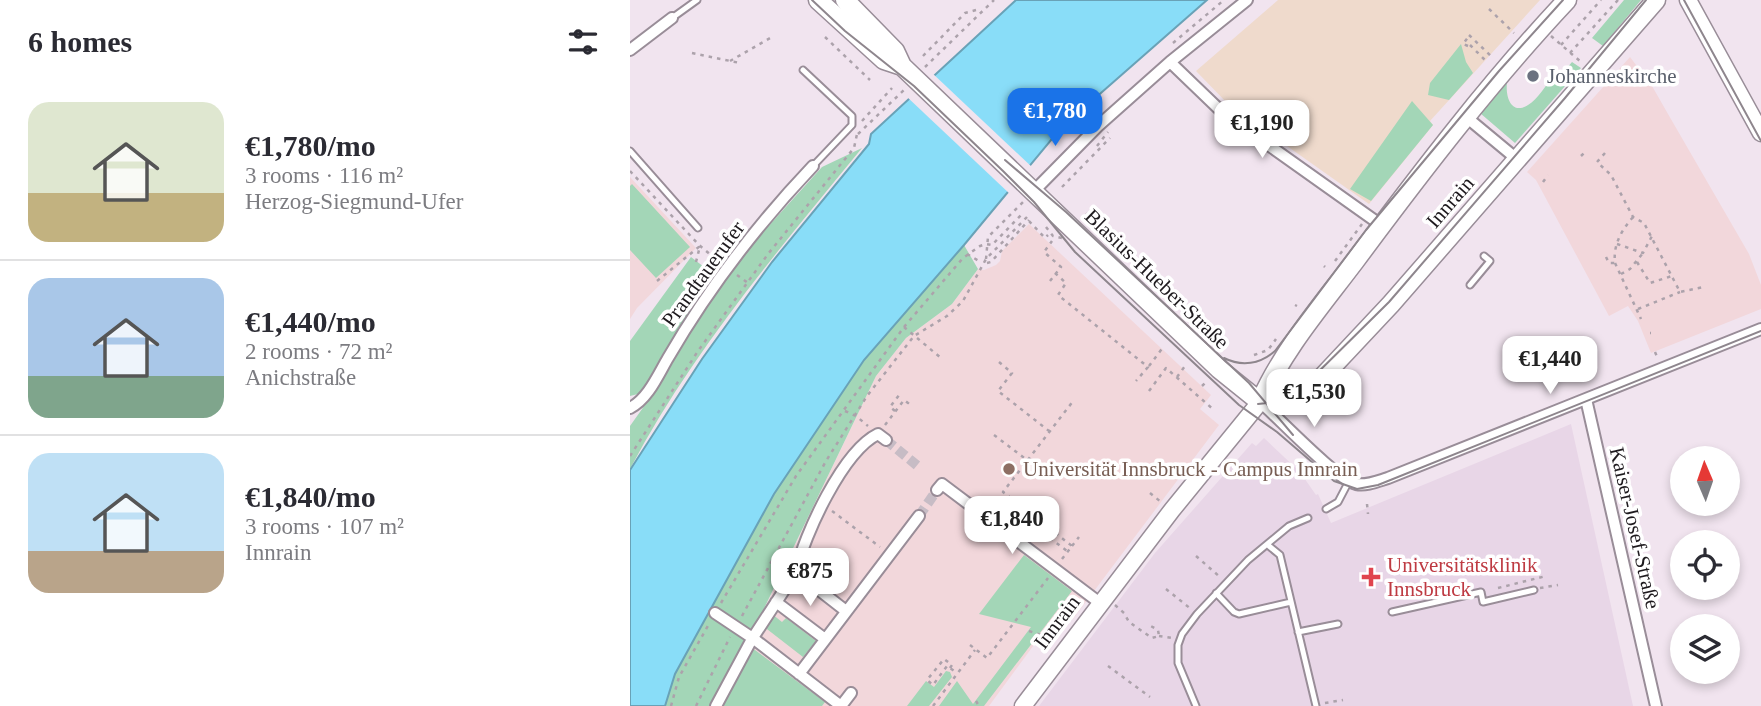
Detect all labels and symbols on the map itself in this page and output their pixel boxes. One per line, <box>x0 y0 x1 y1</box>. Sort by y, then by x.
place label: Johanneskirche <box>1547 64 1676 88</box>
marker: Johanneskirche <box>1525 68 1541 84</box>
pin: €1,780 <box>998 88 1112 148</box>
pin: €1,190 <box>1205 100 1319 160</box>
street label: Innrain <box>1421 171 1479 233</box>
street label: Blasius-Hueber-Straße <box>1080 204 1234 354</box>
street label: Prandtauerufer <box>657 216 749 332</box>
pin: €1,440 <box>1493 336 1607 396</box>
pin: €1,530 <box>1257 370 1371 429</box>
street label: Kaiser-Josef-Straße <box>1605 445 1665 611</box>
north arrow <box>1670 446 1740 516</box>
place label: Universität Innsbruck - Campus Innrain <box>1023 457 1358 481</box>
marker: Universität Innsbruck - Campus Innrain <box>1001 461 1017 477</box>
pin: €1,840 <box>955 496 1069 556</box>
pin: €875 <box>769 548 851 608</box>
place label: Universitätsklinik Innsbruck <box>1387 553 1538 601</box>
marker: Universitätsklinik Innsbruck <box>1361 567 1381 587</box>
street label: Innrain <box>1029 590 1085 653</box>

